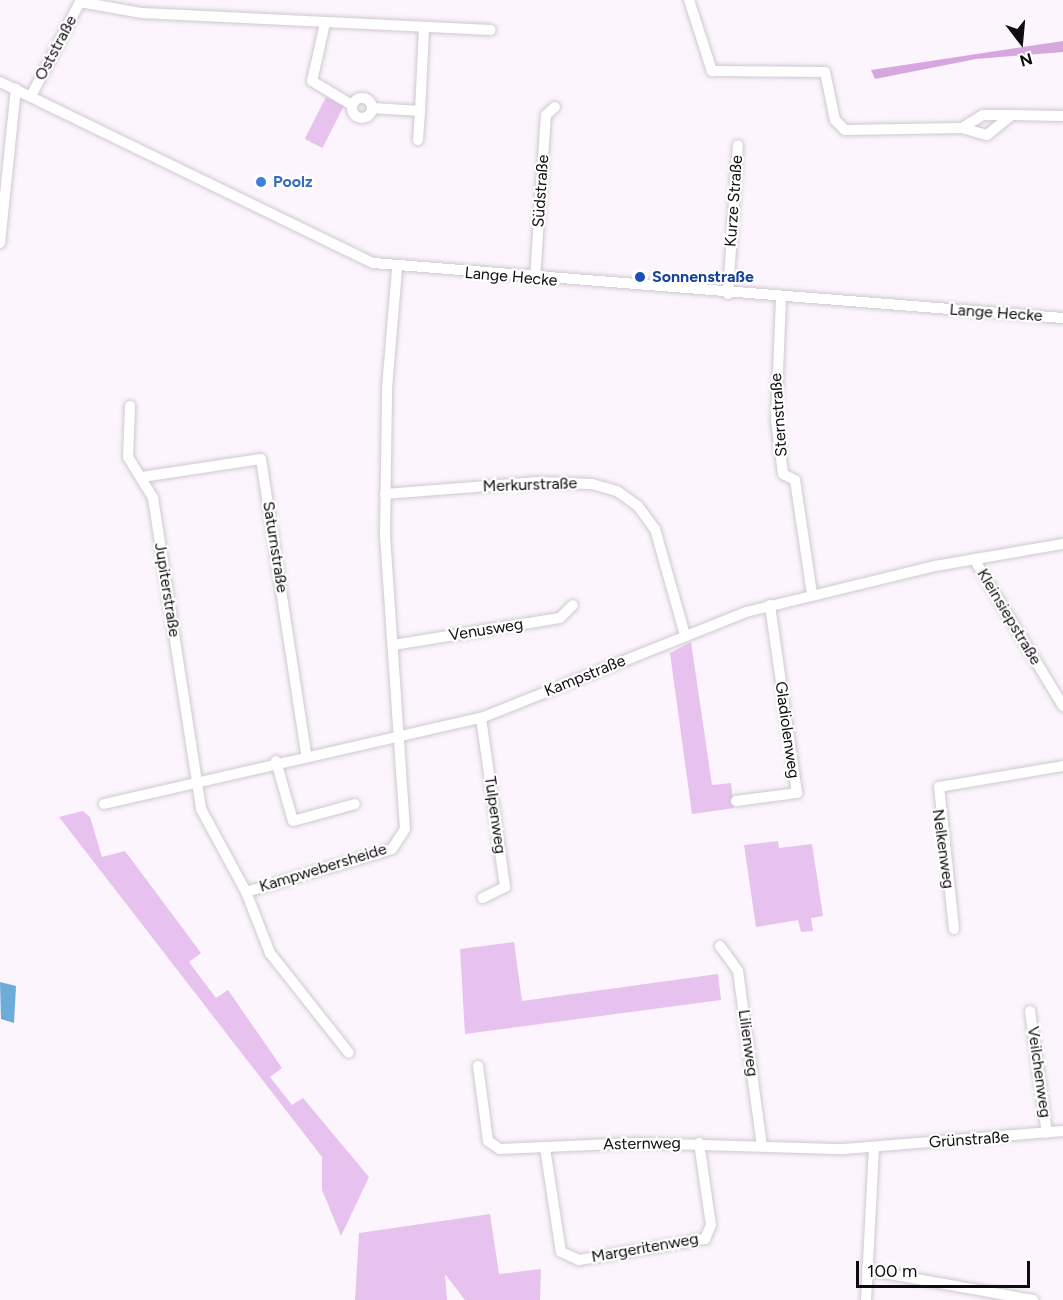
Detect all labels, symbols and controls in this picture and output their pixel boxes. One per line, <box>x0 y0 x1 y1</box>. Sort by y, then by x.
street label: Oststraße <box>31 12 81 84</box>
north arrow <box>991 12 1051 72</box>
text: N <box>1018 49 1035 71</box>
street label: Südstraße <box>529 154 553 228</box>
street label: Kurze Straße <box>721 155 747 247</box>
place label: Poolz <box>273 172 313 192</box>
marker: Poolz <box>254 175 268 189</box>
street label: Lange Hecke <box>464 263 558 291</box>
place label: Sonnenstraße <box>652 267 754 287</box>
marker: Sonnenstraße <box>633 270 647 284</box>
street label: Lange Hecke <box>949 300 1043 326</box>
street label: Sternstraße <box>767 373 791 457</box>
street label: Merkurstraße <box>482 474 578 496</box>
street label: Saturnstraße <box>258 500 292 594</box>
street label: Jupiterstraße <box>150 541 184 639</box>
street label: Kleinsiepstraße <box>973 565 1045 669</box>
street label: Venusweg <box>447 615 525 645</box>
street label: Kampstraße <box>542 651 628 701</box>
street label: Gladiolenweg <box>771 680 803 780</box>
street label: Tulpenweg <box>480 775 510 855</box>
street label: Nelkenweg <box>928 808 958 890</box>
street label: Kampwebersheide <box>257 839 389 897</box>
street label: Lilienweg <box>734 1008 762 1078</box>
street label: Veilchenweg <box>1023 1025 1055 1119</box>
street label: Grünstraße <box>928 1128 1010 1152</box>
street label: Asternweg <box>603 1134 681 1154</box>
street label: Margeritenweg <box>590 1229 700 1267</box>
scale bar <box>859 1249 1033 1287</box>
text: 100 m <box>867 1260 917 1282</box>

